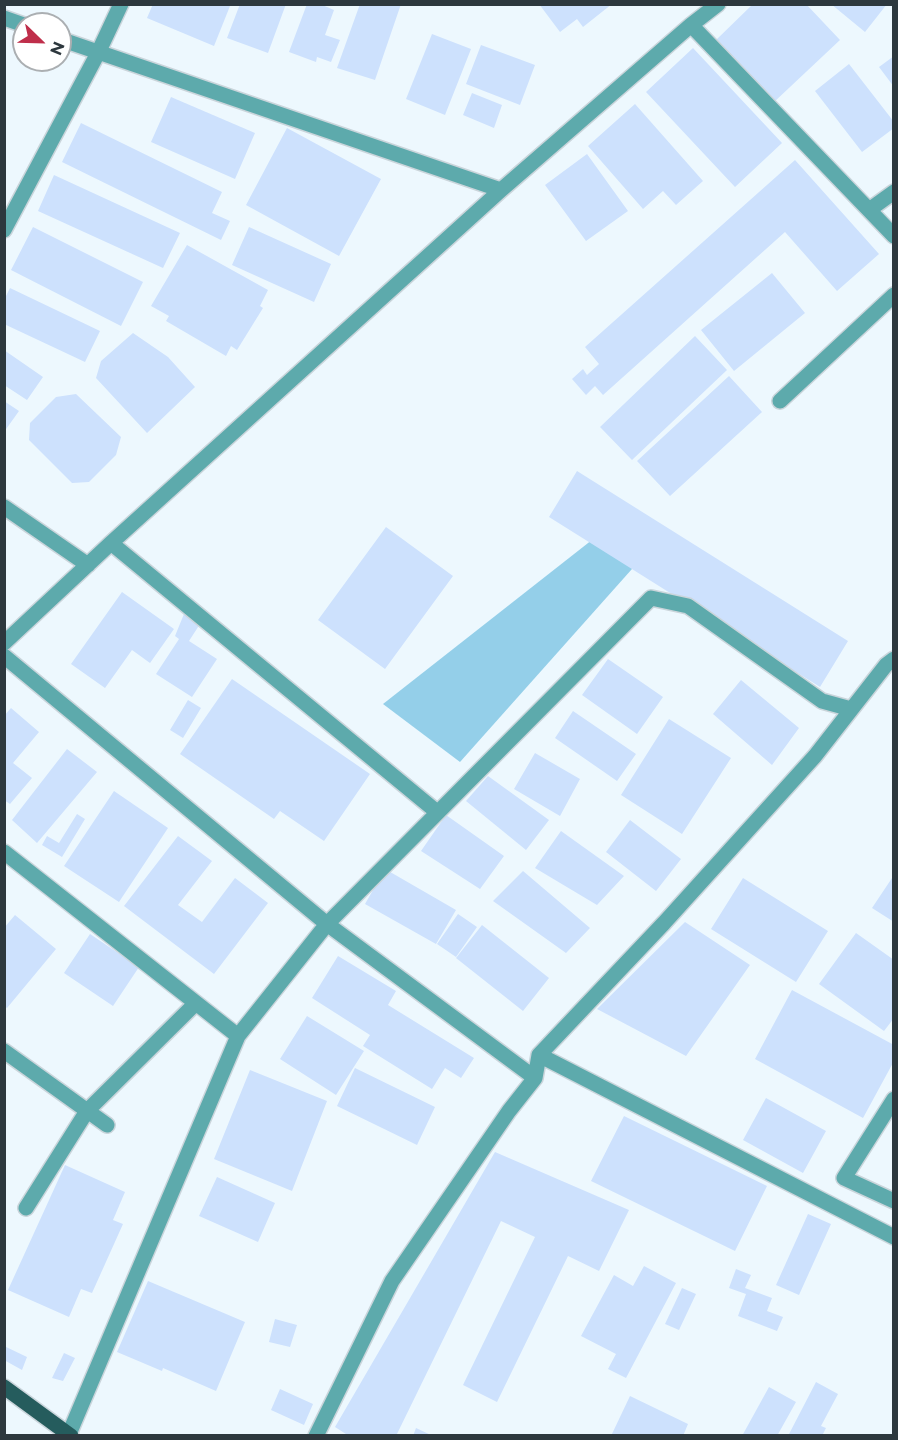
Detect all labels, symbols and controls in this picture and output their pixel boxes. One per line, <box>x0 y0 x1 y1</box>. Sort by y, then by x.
north arrow <box>12 12 72 72</box>
text: N <box>46 39 68 58</box>

